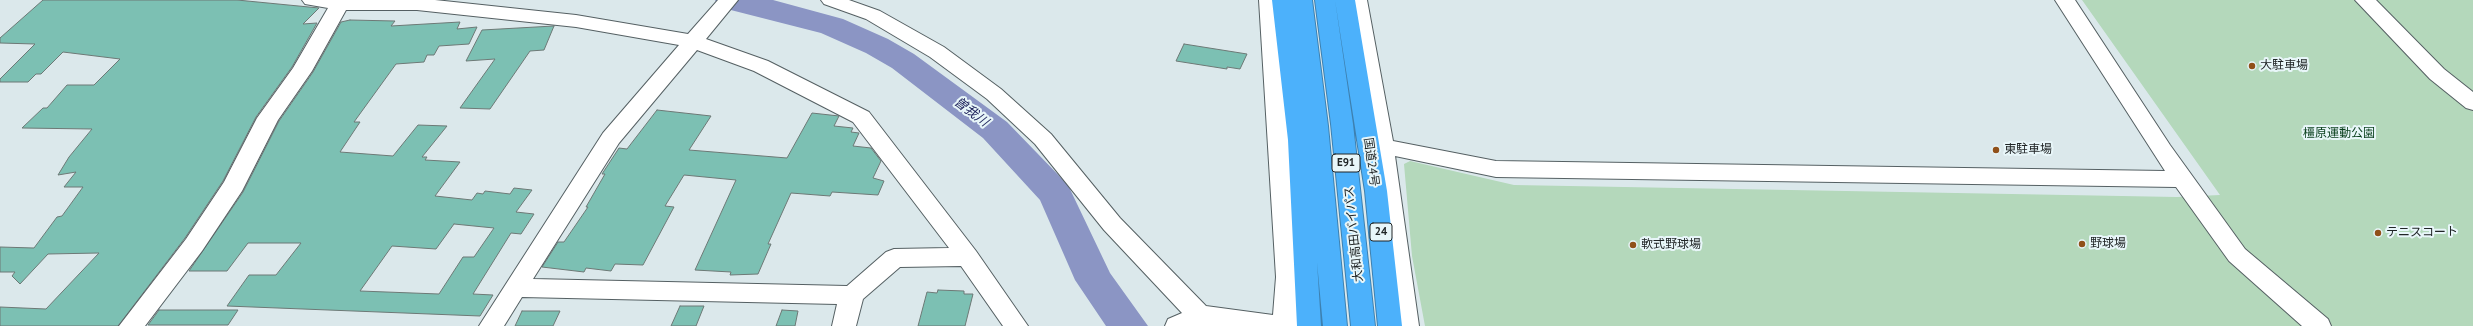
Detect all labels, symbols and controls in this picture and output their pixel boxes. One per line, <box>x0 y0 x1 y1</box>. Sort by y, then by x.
place label: 大駐車場 <box>2260 59 2308 73</box>
marker: 大駐車場 <box>2247 61 2257 71</box>
water label: 曽我川 <box>951 94 991 130</box>
park label: 橿原運動公園 <box>2303 127 2375 141</box>
street label: 国道24号 <box>1360 137 1382 187</box>
place label: 東駐車場 <box>2004 143 2052 157</box>
marker: 東駐車場 <box>1991 145 2001 155</box>
road number: E91 <box>1332 154 1360 172</box>
street label: 大和高田バイパス <box>1342 186 1366 282</box>
road number: 24 <box>1370 223 1392 241</box>
place label: テニスコート <box>2386 226 2458 240</box>
marker: テニスコート <box>2373 228 2383 238</box>
place label: 野球場 <box>2090 237 2126 251</box>
place label: 軟式野球場 <box>1641 238 1701 252</box>
marker: 野球場 <box>2077 239 2087 249</box>
marker: 軟式野球場 <box>1628 240 1638 250</box>

